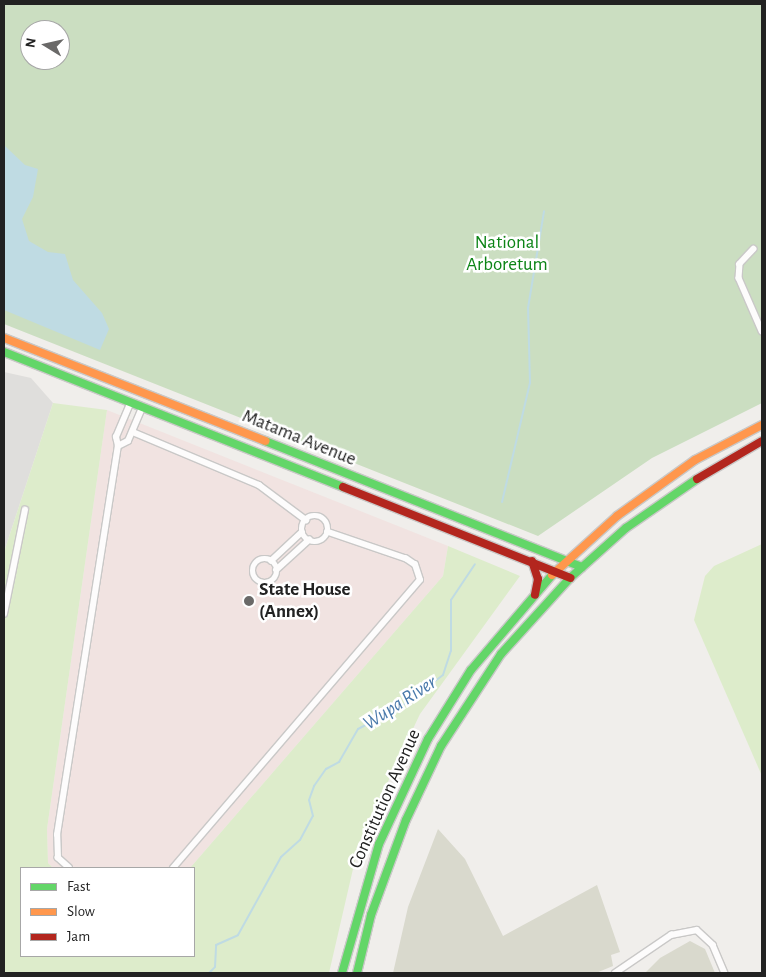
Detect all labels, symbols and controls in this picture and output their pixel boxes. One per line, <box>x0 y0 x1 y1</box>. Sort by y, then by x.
north arrow <box>20 20 70 70</box>
text: N <box>23 37 39 49</box>
park label: National Arboretum <box>466 232 548 276</box>
street label: Matama Avenue <box>239 405 359 471</box>
place label: State House (Annex) <box>259 579 351 623</box>
marker: State House (Annex) <box>243 595 255 607</box>
water label: Wupa River <box>359 670 441 736</box>
street label: Constitution Avenue <box>344 726 426 872</box>
legend <box>20 867 195 957</box>
text: Fast <box>67 879 90 894</box>
text: Slow <box>67 904 95 919</box>
text: Jam <box>67 929 90 944</box>

